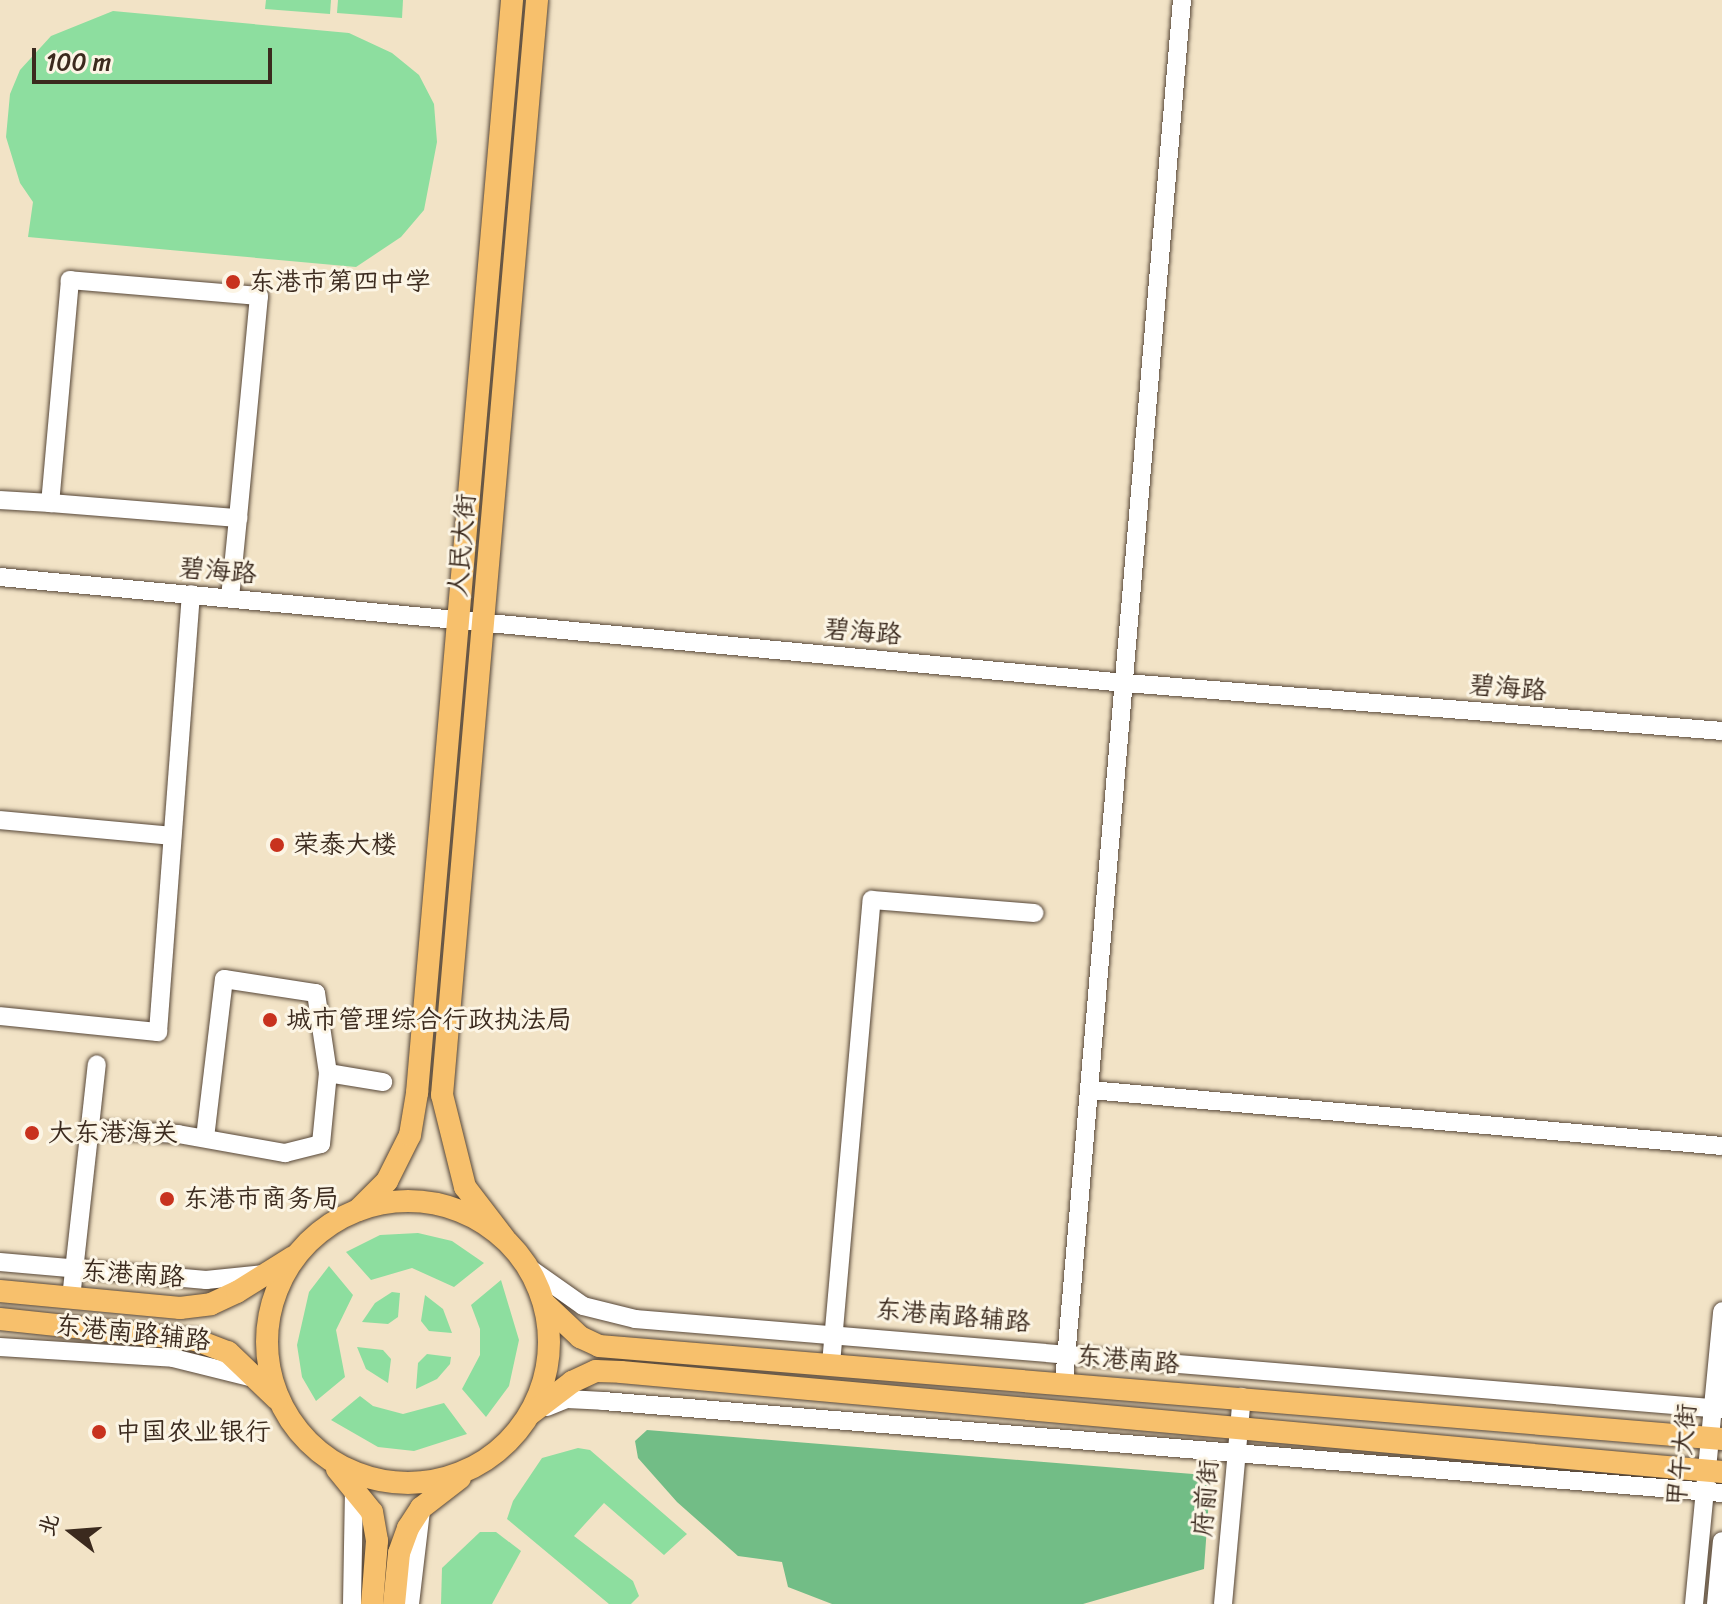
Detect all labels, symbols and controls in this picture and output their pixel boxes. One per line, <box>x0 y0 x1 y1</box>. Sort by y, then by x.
scale bar <box>36 32 276 82</box>
text: 100 m <box>46 41 111 83</box>
place label: 东港市第四中学 <box>249 266 431 298</box>
marker: 东港市第四中学 <box>224 273 242 291</box>
street label: 人民大街 <box>442 492 482 598</box>
street label: 碧海路 <box>178 552 258 590</box>
street label: 碧海路 <box>823 613 903 651</box>
street label: 碧海路 <box>1468 669 1548 707</box>
place label: 荣泰大楼 <box>293 829 397 861</box>
marker: 荣泰大楼 <box>268 836 286 854</box>
place label: 城市管理综合行政执法局 <box>286 1004 572 1036</box>
marker: 城市管理综合行政执法局 <box>261 1011 279 1029</box>
place label: 大东港海关 <box>48 1117 178 1149</box>
marker: 大东港海关 <box>23 1124 41 1142</box>
place label: 东港市商务局 <box>183 1183 339 1215</box>
marker: 东港市商务局 <box>158 1190 176 1208</box>
street label: 东港南路 <box>80 1255 186 1293</box>
street label: 东港南路辅路 <box>874 1294 1032 1338</box>
street label: 东港南路辅路 <box>54 1309 212 1357</box>
street label: 东港南路 <box>1075 1340 1181 1380</box>
street label: 甲午大街 <box>1661 1402 1703 1508</box>
place label: 中国农业银行 <box>115 1416 271 1448</box>
marker: 中国农业银行 <box>90 1423 108 1441</box>
street label: 府前街 <box>1187 1458 1225 1538</box>
north arrow <box>32 1492 112 1572</box>
text: 北 <box>27 1509 70 1541</box>

